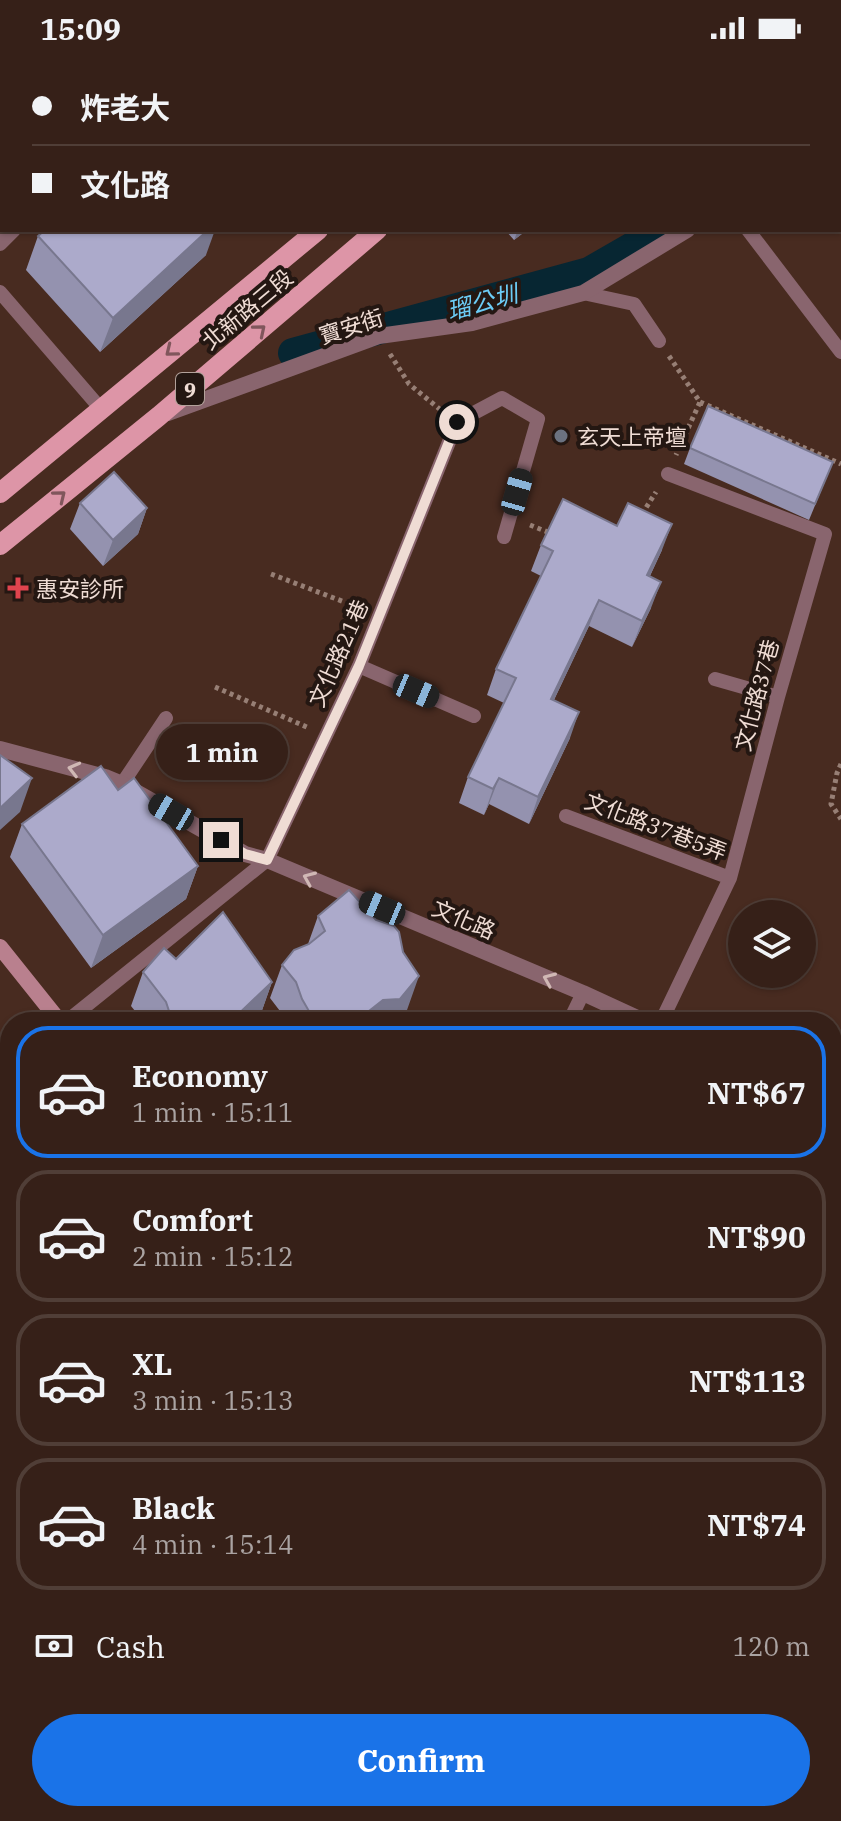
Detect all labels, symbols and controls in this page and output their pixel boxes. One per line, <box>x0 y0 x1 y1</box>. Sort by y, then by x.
text: 15:09 <box>40 9 121 48</box>
text: 炸老大 <box>80 88 170 127</box>
text: 文化路 <box>80 165 170 204</box>
street label: 北新路三段 <box>196 263 298 355</box>
water label: 瑠公圳 <box>443 276 524 327</box>
street label: 寶安街 <box>315 302 387 350</box>
one-way arrow <box>251 325 265 339</box>
one-way arrow <box>166 341 181 356</box>
road number: 9 <box>176 373 204 405</box>
route start <box>439 404 475 440</box>
place label: 玄天上帝壇 <box>577 422 687 451</box>
marker: 玄天上帝壇 <box>552 427 570 445</box>
car <box>499 466 535 518</box>
one-way arrow <box>51 491 66 506</box>
place label: 惠安診所 <box>36 574 124 603</box>
marker: 惠安診所 <box>7 577 29 599</box>
street label: 文化路21巷 <box>301 595 375 711</box>
street label: 文化路37巷 <box>727 636 785 754</box>
car <box>389 671 443 711</box>
callout: 1 min <box>155 724 287 780</box>
text: 1 min <box>186 735 258 769</box>
one-way arrow <box>68 762 82 779</box>
street label: 文化路37巷5弄 <box>581 786 731 866</box>
car <box>144 790 198 834</box>
route end <box>203 822 239 858</box>
one-way arrow <box>303 871 317 887</box>
car <box>355 888 409 928</box>
street label: 文化路 <box>428 893 500 945</box>
map controls <box>728 900 816 988</box>
button: layers <box>728 900 816 988</box>
one-way arrow <box>543 972 557 988</box>
icon: car <box>36 1056 108 1128</box>
text: Economy <box>132 1056 268 1095</box>
text: NT$67 <box>707 1073 806 1112</box>
text: 1 min · 15:11 <box>132 1095 294 1129</box>
icon: car <box>36 1200 108 1272</box>
text: Comfort <box>132 1200 253 1239</box>
text: NT$90 <box>707 1217 806 1256</box>
text: 2 min · 15:12 <box>132 1239 294 1273</box>
icon: car <box>36 1344 108 1416</box>
text: XL <box>132 1344 172 1383</box>
text: NT$113 <box>689 1361 806 1400</box>
text: 3 min · 15:13 <box>132 1383 294 1417</box>
icon: car <box>36 1488 108 1560</box>
text: Black <box>132 1488 215 1527</box>
text: NT$74 <box>707 1505 806 1544</box>
text: 4 min · 15:14 <box>132 1527 294 1561</box>
icon: cash <box>32 1624 76 1668</box>
text: Cash <box>96 1627 165 1666</box>
text: 120 m <box>732 1629 810 1663</box>
button: Confirm <box>32 1714 810 1806</box>

